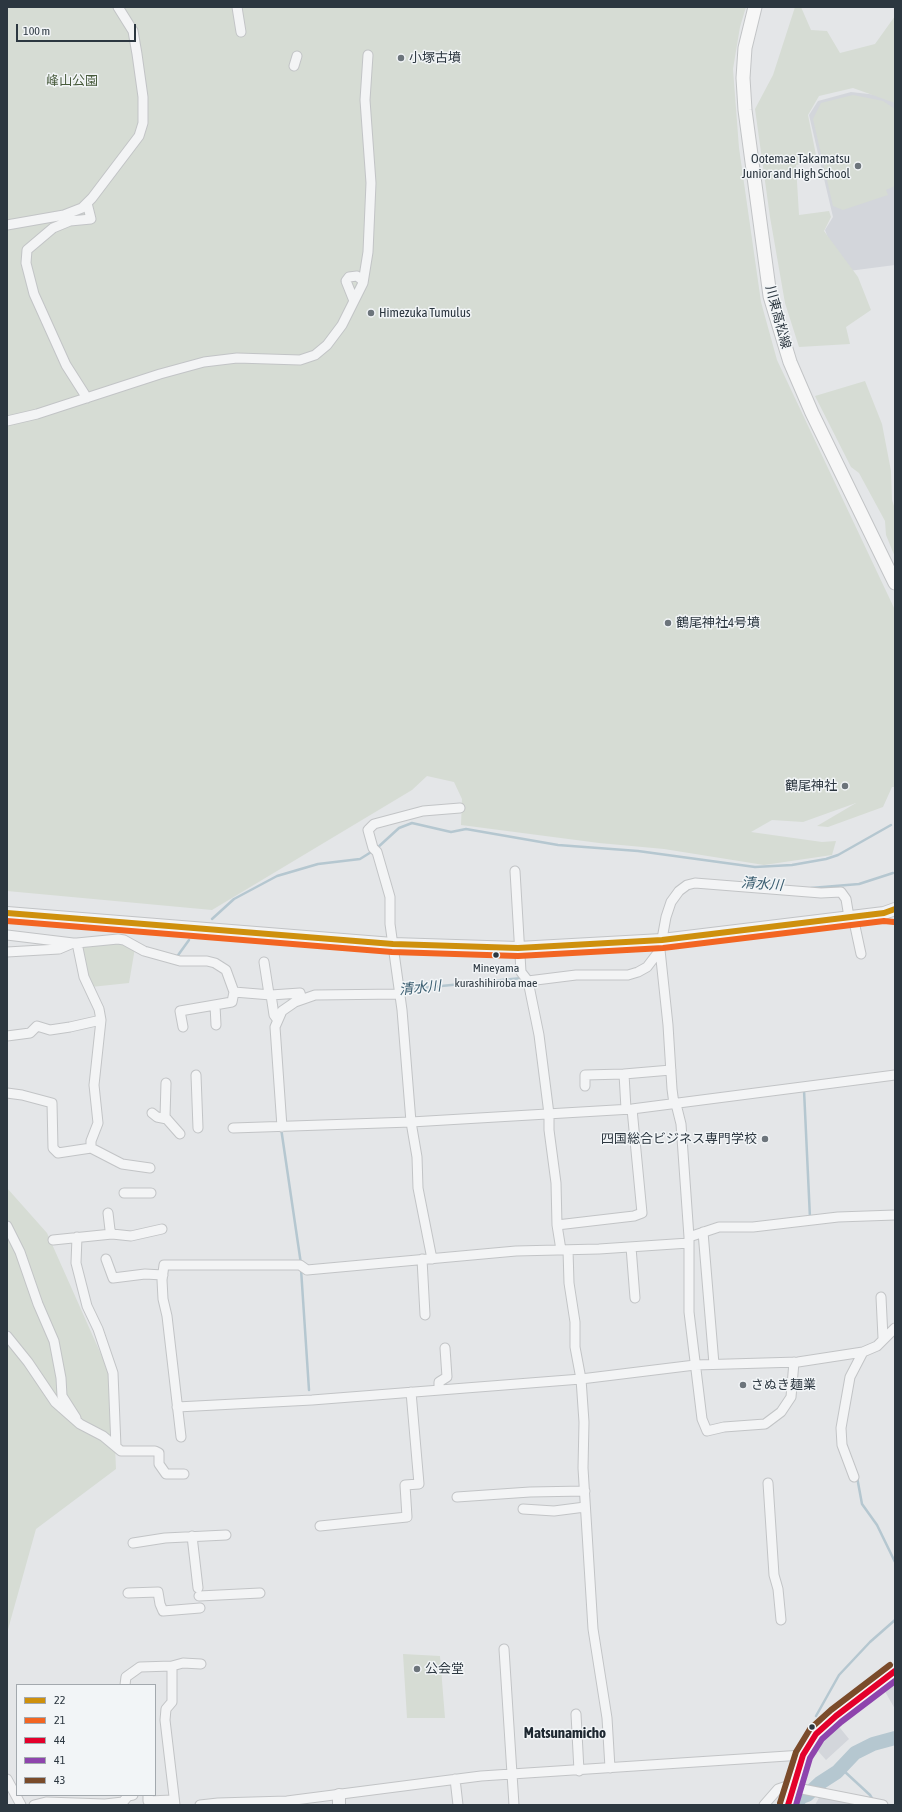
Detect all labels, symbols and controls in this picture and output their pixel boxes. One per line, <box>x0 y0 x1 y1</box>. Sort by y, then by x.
scale bar <box>18 16 138 42</box>
text: 100 m <box>23 24 50 38</box>
place label: 小塚古墳 <box>409 50 461 66</box>
marker: 小塚古墳 <box>396 53 406 63</box>
park label: 峰山公園 <box>46 73 98 89</box>
place label: Ootemae Takamatsu Junior and High School <box>742 151 850 182</box>
marker: Ootemae Takamatsu Junior and High School <box>853 161 863 171</box>
street label: 川東高松線 <box>762 284 794 350</box>
place label: Himezuka Tumulus <box>379 305 471 321</box>
marker: Himezuka Tumulus <box>366 308 376 318</box>
place label: 鶴尾神社4号墳 <box>676 615 760 631</box>
marker: 鶴尾神社4号墳 <box>663 618 673 628</box>
place label: 鶴尾神社 <box>785 778 837 794</box>
marker: 鶴尾神社 <box>840 781 850 791</box>
water label: 清水川 <box>740 874 784 894</box>
marker: Mineyama kurashihiroba mae <box>491 950 501 960</box>
place label: Mineyama kurashihiroba mae <box>454 961 538 989</box>
water label: 清水川 <box>398 977 442 999</box>
place label: 四国総合ビジネス専門学校 <box>601 1131 757 1147</box>
marker: 四国総合ビジネス専門学校 <box>760 1134 770 1144</box>
place label: さぬき麺業 <box>751 1377 816 1393</box>
marker: さぬき麺業 <box>738 1380 748 1390</box>
place label: 公会堂 <box>425 1661 464 1677</box>
marker: 公会堂 <box>412 1664 422 1674</box>
legend <box>16 1684 156 1796</box>
text: 22 <box>54 1693 65 1707</box>
text: 21 <box>54 1713 65 1727</box>
unlabelled marker <box>807 1722 817 1732</box>
district label: Matsunamicho <box>524 1724 606 1742</box>
text: 44 <box>54 1733 65 1747</box>
text: 41 <box>54 1753 65 1767</box>
text: 43 <box>54 1773 65 1787</box>

